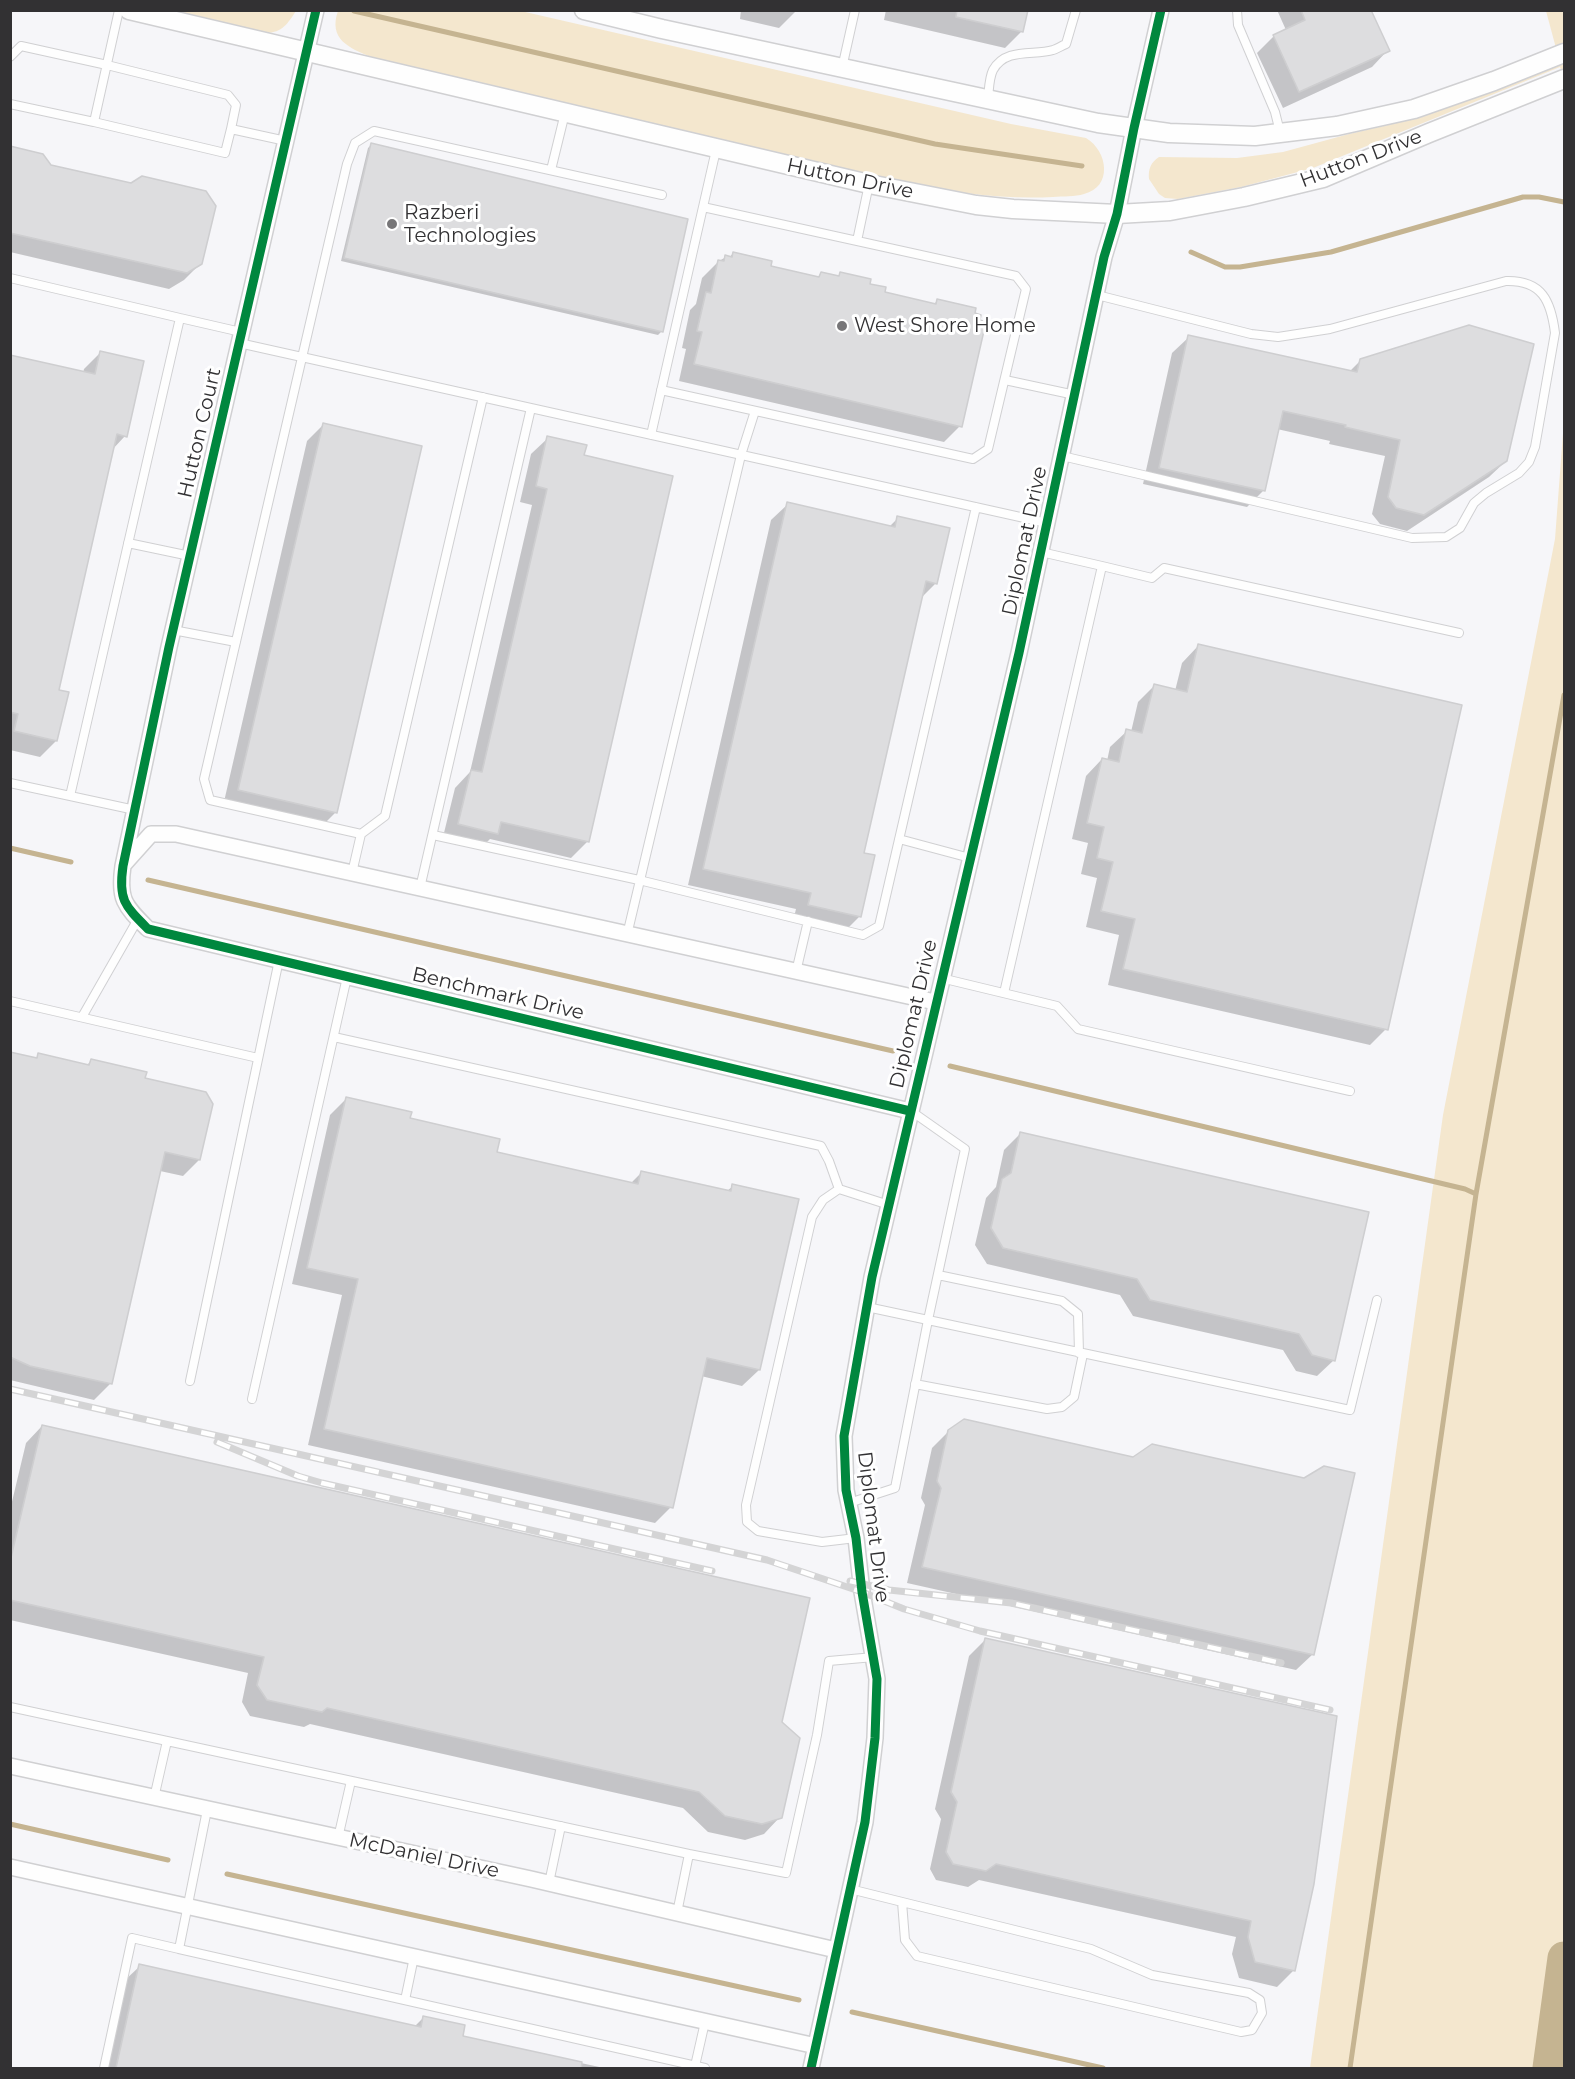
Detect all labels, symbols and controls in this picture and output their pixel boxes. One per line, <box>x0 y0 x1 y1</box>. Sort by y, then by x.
street label: Hutton Drive <box>1296 125 1426 193</box>
street label: Hutton Drive <box>784 154 916 204</box>
place label: Razberi Technologies <box>404 201 536 248</box>
marker: Razberi Technologies <box>385 217 399 231</box>
place label: West Shore Home <box>854 314 1036 338</box>
marker: West Shore Home <box>835 319 849 333</box>
street label: Hutton Court <box>173 366 227 500</box>
street label: Diplomat Drive <box>997 464 1053 618</box>
street label: Diplomat Drive <box>885 937 943 1091</box>
street label: Benchmark Drive <box>410 963 586 1025</box>
street label: Diplomat Drive <box>852 1450 894 1604</box>
street label: McDaniel Drive <box>347 1828 501 1884</box>

